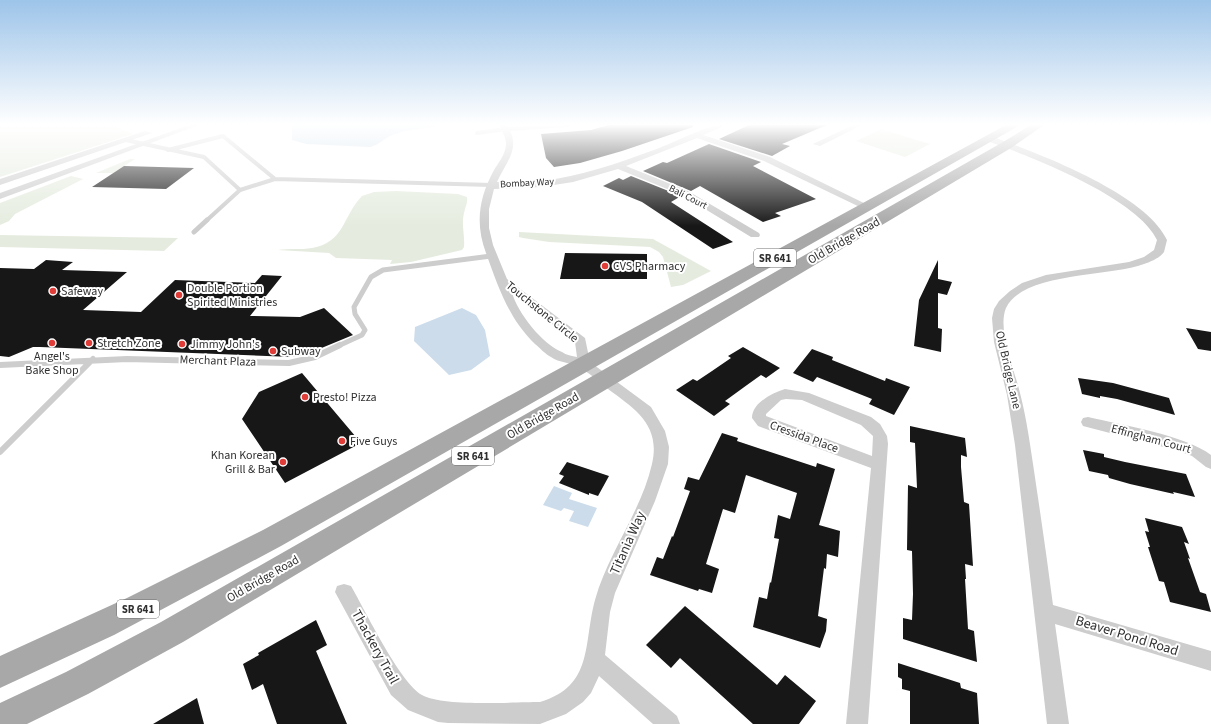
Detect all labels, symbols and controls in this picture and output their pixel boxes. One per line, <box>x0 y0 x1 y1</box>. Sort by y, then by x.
street label: Bombay Way <box>500 175 555 191</box>
street label: Bali Court <box>666 181 710 213</box>
street label: Old Bridge Road <box>805 213 883 269</box>
road number: SR 641 <box>754 249 796 267</box>
place label: CVS Pharmacy <box>613 258 686 275</box>
marker: CVS Pharmacy <box>600 261 610 271</box>
street label: Touchstone Circle <box>502 277 582 347</box>
place label: Double Portion Spirited Ministries <box>187 280 277 311</box>
place label: Safeway <box>61 283 103 300</box>
marker: Safeway <box>48 286 58 296</box>
marker: Double Portion Spirited Ministries <box>174 290 184 300</box>
street label: Old Bridge Lane <box>991 329 1025 411</box>
place label: Stretch Zone <box>97 335 161 352</box>
place label: Jimmy John's <box>190 336 260 353</box>
marker: Angel's Bake Shop <box>47 338 57 348</box>
marker: Stretch Zone <box>84 338 94 348</box>
marker: Jimmy John's <box>177 339 187 349</box>
place label: Subway <box>281 343 321 360</box>
marker: Subway <box>268 346 278 356</box>
place label: Angel's Bake Shop <box>25 348 79 379</box>
street label: Merchant Plaza <box>179 351 257 371</box>
street label: Old Bridge Road <box>504 388 582 444</box>
place label: Presto! Pizza <box>313 389 377 406</box>
marker: Presto! Pizza <box>300 392 310 402</box>
street label: Cressida Place <box>767 417 841 457</box>
street label: Effingham Court <box>1109 420 1193 458</box>
place label: Five Guys <box>350 433 397 450</box>
marker: Five Guys <box>337 436 347 446</box>
place label: Khan Korean Grill & Bar <box>211 447 276 478</box>
road number: SR 641 <box>452 447 494 465</box>
marker: Khan Korean Grill & Bar <box>278 457 288 467</box>
street label: Titania Way <box>605 508 651 578</box>
street label: Old Bridge Road <box>224 551 302 607</box>
road number: SR 641 <box>117 600 159 618</box>
street label: Thackery Trail <box>346 606 404 688</box>
street label: Beaver Pond Road <box>1073 611 1181 661</box>

